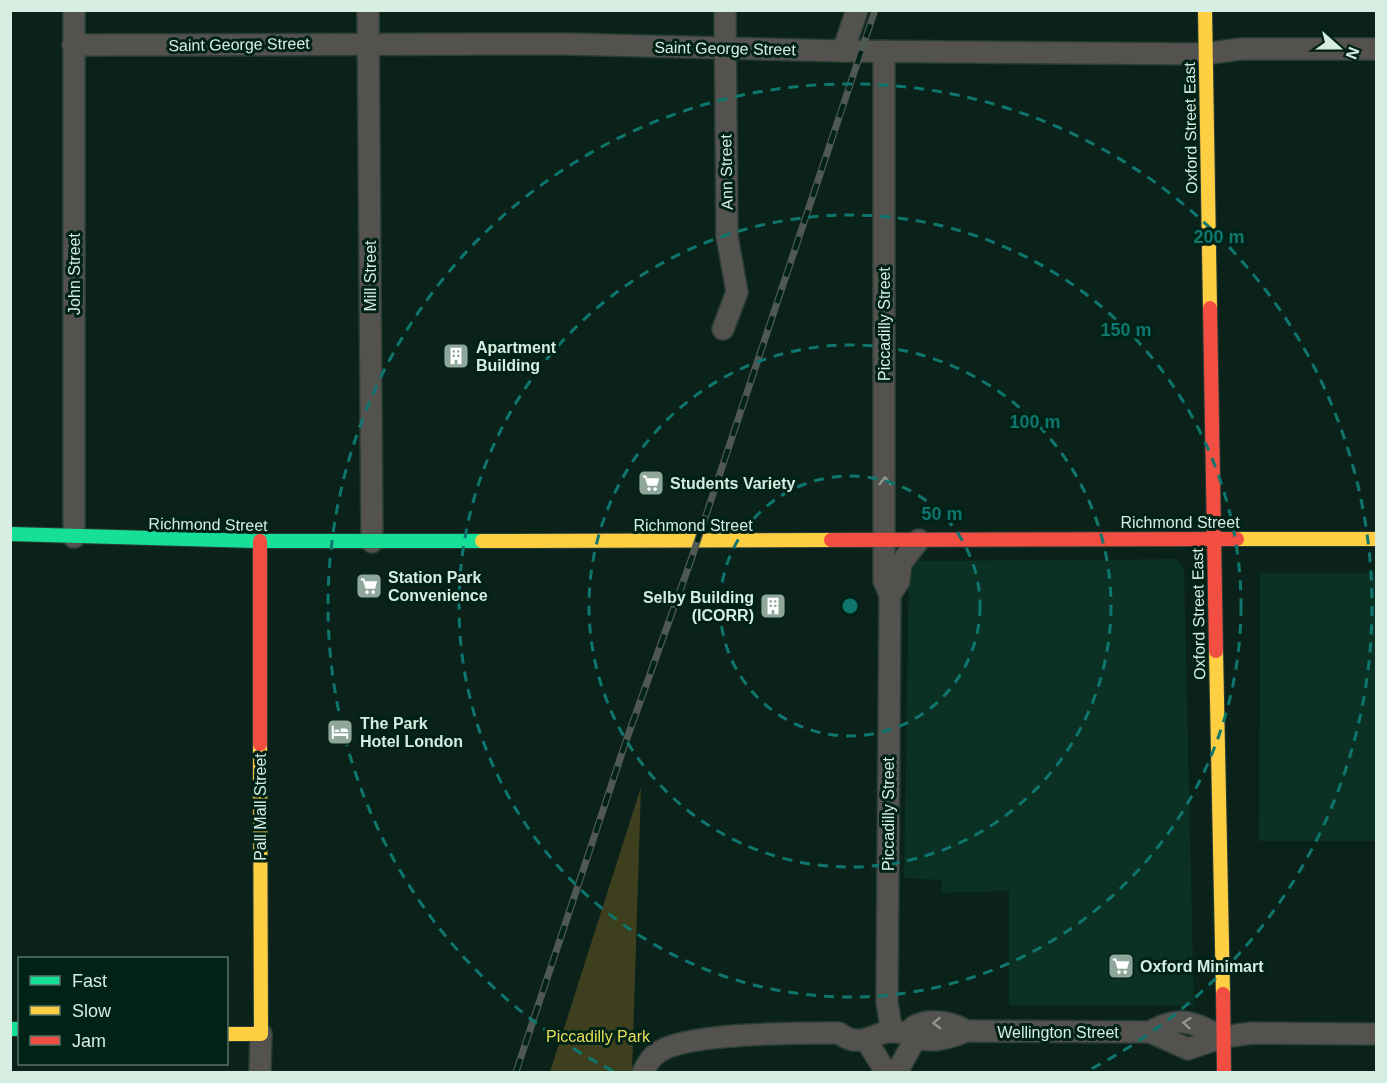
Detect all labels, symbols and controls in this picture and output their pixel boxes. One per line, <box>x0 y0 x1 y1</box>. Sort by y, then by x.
north arrow <box>1309 18 1369 78</box>
street label: Saint George Street <box>168 35 310 54</box>
street label: Saint George Street <box>654 39 796 58</box>
text: N <box>1343 45 1363 62</box>
street label: Oxford Street East <box>1181 61 1200 194</box>
street label: Ann Street <box>717 133 736 210</box>
text: 200 m <box>1193 227 1245 247</box>
street label: John Street <box>66 233 83 315</box>
street label: Mill Street <box>362 240 379 312</box>
street label: Piccadilly Street <box>876 267 893 381</box>
text: 150 m <box>1100 320 1152 340</box>
place label: Apartment Building <box>476 339 557 374</box>
building icon: Apartment Building <box>441 341 471 371</box>
text: 100 m <box>1009 412 1061 432</box>
supermarket icon: Students Variety <box>636 468 666 498</box>
place label: Students Variety <box>670 475 795 492</box>
one-way arrow <box>879 477 891 486</box>
text: 50 m <box>921 504 963 524</box>
street label: Richmond Street <box>1120 514 1240 531</box>
street label: Richmond Street <box>148 515 268 534</box>
street label: Richmond Street <box>633 517 753 534</box>
street label: Oxford Street East <box>1189 547 1208 680</box>
place label: Station Park Convenience <box>388 569 488 604</box>
supermarket icon: Station Park Convenience <box>354 571 384 601</box>
place label: Selby Building (ICORR) <box>643 589 754 624</box>
building icon: Selby Building (ICORR) <box>758 591 788 621</box>
centre of rings <box>840 596 860 616</box>
place label: The Park Hotel London <box>360 715 463 750</box>
hotel icon: The Park Hotel London <box>325 717 355 747</box>
street label: Pall Mall Street <box>252 753 269 861</box>
street label: Piccadilly Street <box>880 757 897 871</box>
supermarket icon: Oxford Minimart <box>1106 951 1136 981</box>
legend <box>18 957 228 1065</box>
place label: Oxford Minimart <box>1140 958 1264 975</box>
text: Fast <box>72 971 107 991</box>
text: Slow <box>72 1001 112 1021</box>
one-way arrow <box>932 1017 941 1030</box>
one-way arrow <box>1182 1017 1192 1030</box>
street label: Wellington Street <box>997 1024 1119 1041</box>
park label: Piccadilly Park <box>546 1028 651 1045</box>
text: Jam <box>72 1031 106 1051</box>

